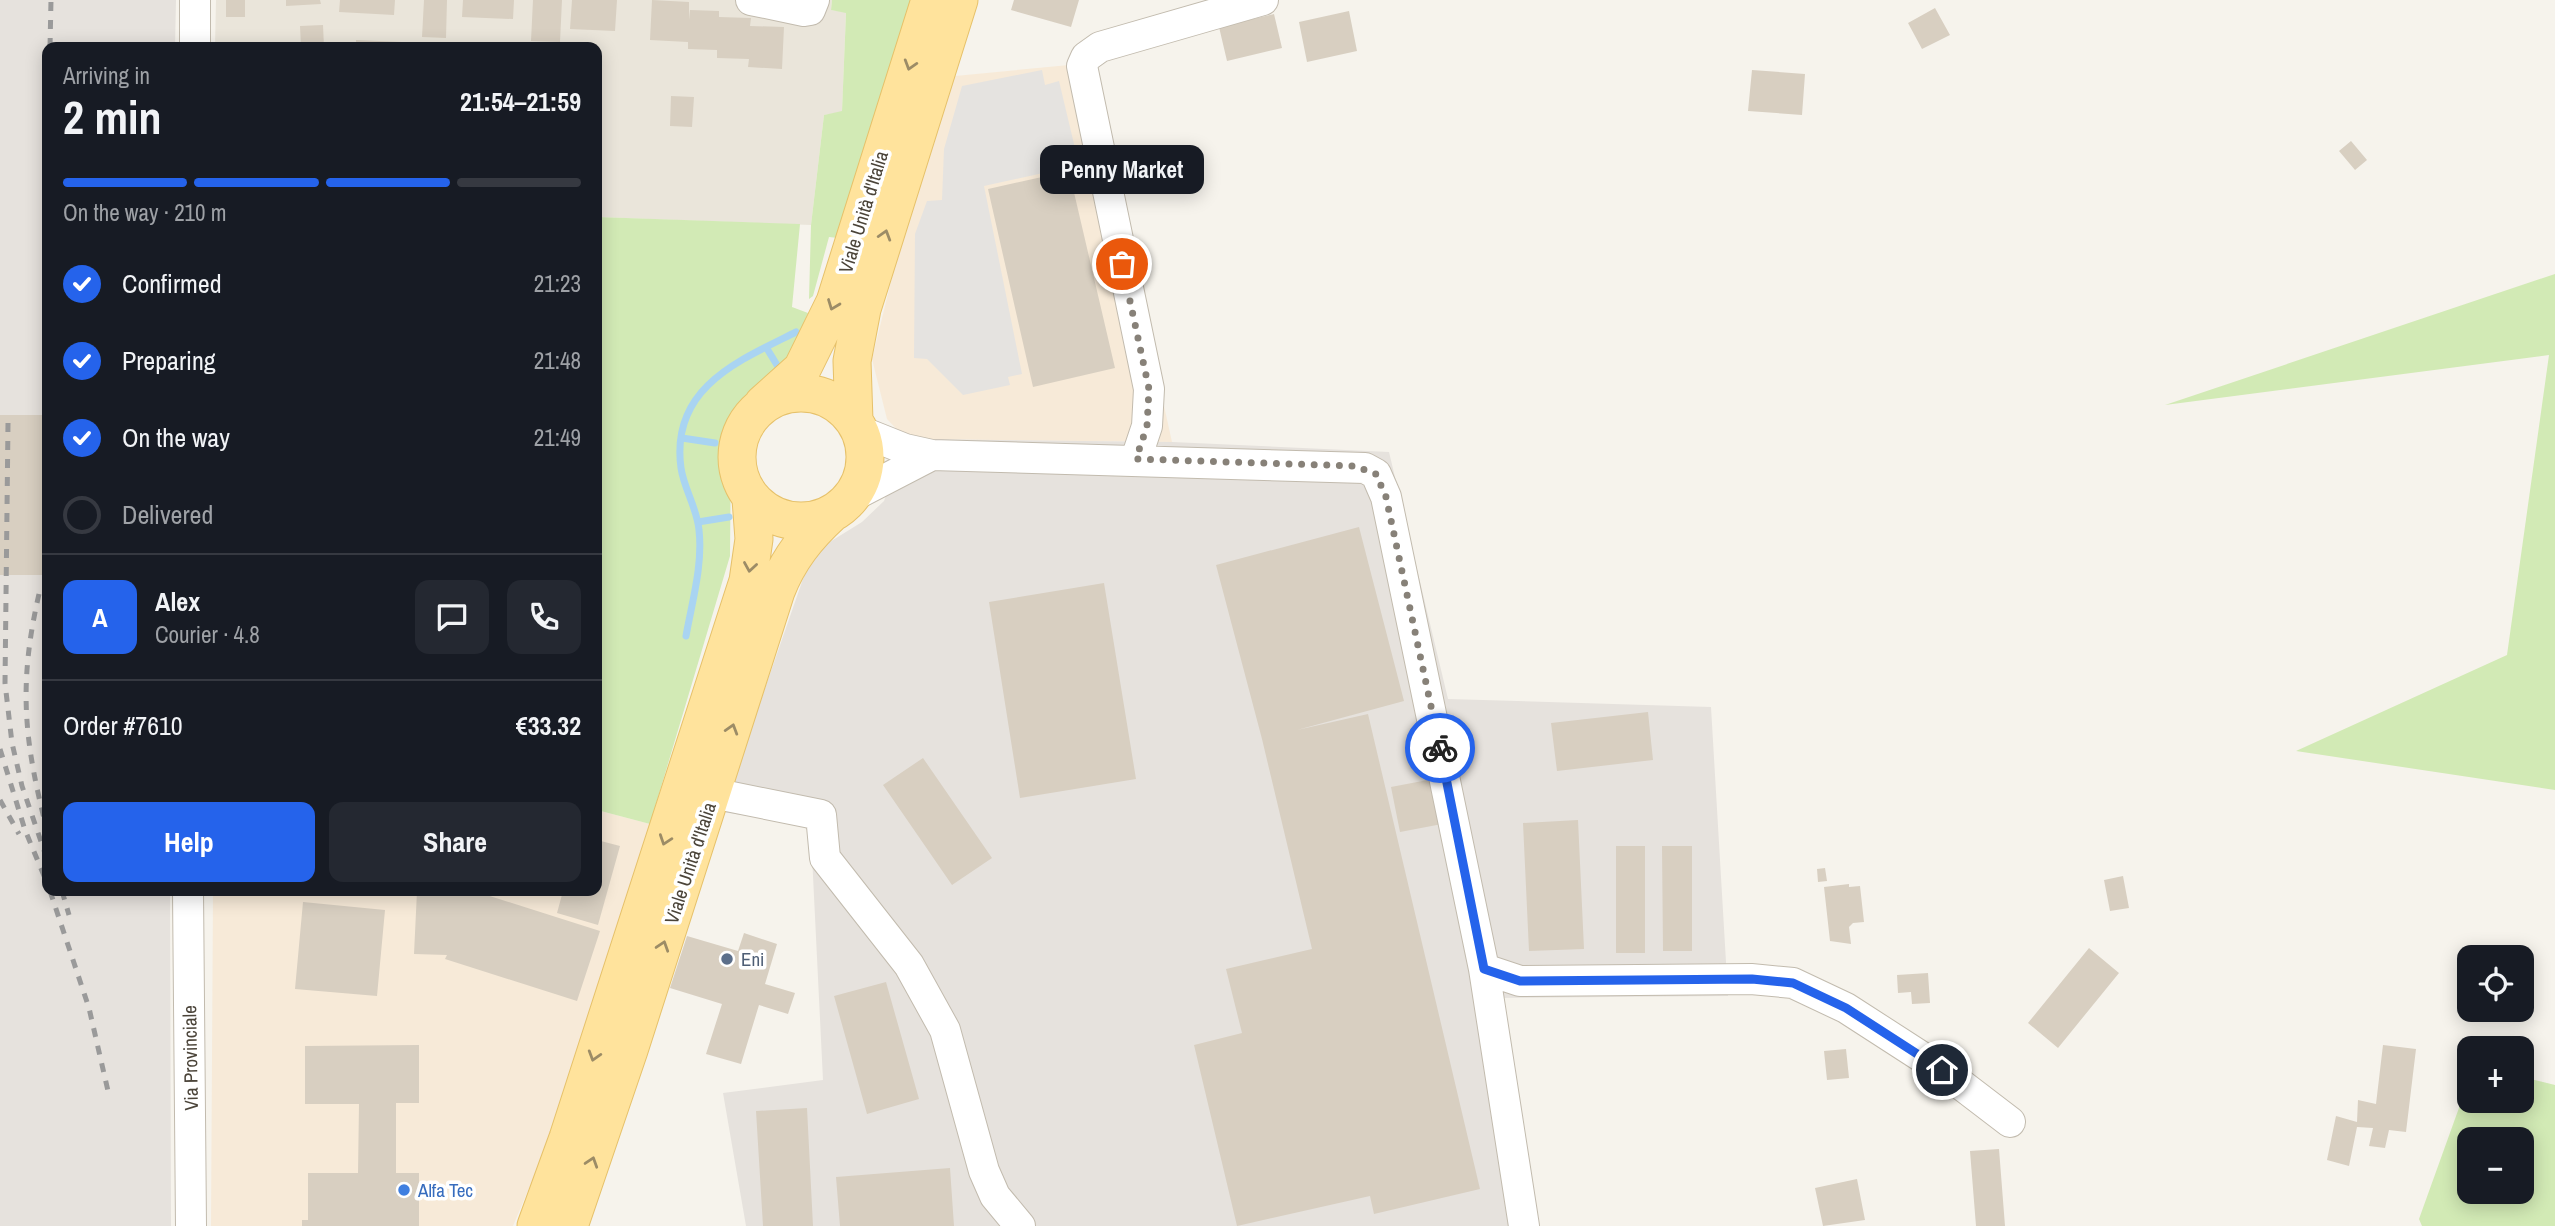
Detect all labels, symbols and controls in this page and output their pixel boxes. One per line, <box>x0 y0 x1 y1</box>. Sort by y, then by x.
one-way arrow <box>903 59 918 71</box>
text: Arriving in <box>63 60 150 91</box>
text: 21:54–21:59 <box>460 84 581 119</box>
text: 2 min <box>63 86 162 148</box>
callout: Penny Market <box>1040 145 1204 194</box>
street label: Viale Unità d'Italia <box>832 147 894 276</box>
text: Penny Market <box>1061 154 1183 185</box>
text: On the way · 210 m <box>63 197 227 228</box>
one-way arrow <box>877 229 892 241</box>
pin <box>1092 234 1152 294</box>
icon: bag <box>1103 245 1141 283</box>
icon: check <box>63 265 101 303</box>
text: Confirmed <box>122 266 222 301</box>
text: 21:23 <box>534 268 581 299</box>
one-way arrow <box>828 299 842 311</box>
icon: check <box>63 342 101 380</box>
text: Preparing <box>122 343 216 378</box>
text: 21:48 <box>534 345 581 376</box>
icon: check <box>63 419 101 457</box>
text: On the way <box>122 420 230 455</box>
text: 21:49 <box>534 422 581 453</box>
text: Delivered <box>122 497 213 532</box>
one-way arrow <box>743 561 758 572</box>
button: chat <box>415 580 489 654</box>
button: phone <box>507 580 581 654</box>
text: Alex <box>155 584 200 619</box>
text: A <box>92 600 108 635</box>
text: Courier · 4.8 <box>155 619 260 650</box>
text: Order #7610 <box>63 708 183 743</box>
text: €33.32 <box>516 708 581 743</box>
courier <box>1405 713 1475 783</box>
one-way arrow <box>724 723 739 735</box>
icon: bike <box>1421 729 1459 767</box>
street label: Viale Unità d'Italia <box>658 798 722 927</box>
button: Help <box>63 802 315 882</box>
button: Share <box>329 802 581 882</box>
one-way arrow <box>659 834 673 846</box>
one-way arrow <box>655 940 669 952</box>
map controls <box>2457 945 2534 1204</box>
button: locate <box>2457 945 2534 1022</box>
place label: Eni <box>741 946 764 972</box>
marker: Eni <box>719 951 735 967</box>
street label: Via Provinciale <box>176 1005 204 1111</box>
button: + <box>2457 1036 2534 1113</box>
pin <box>1912 1040 1972 1100</box>
one-way arrow <box>588 1050 602 1062</box>
icon: home <box>1923 1051 1961 1089</box>
button: − <box>2457 1127 2534 1204</box>
one-way arrow <box>584 1156 598 1168</box>
place label: Alfa Tec <box>417 1177 473 1203</box>
marker: Alfa Tec <box>396 1182 412 1198</box>

